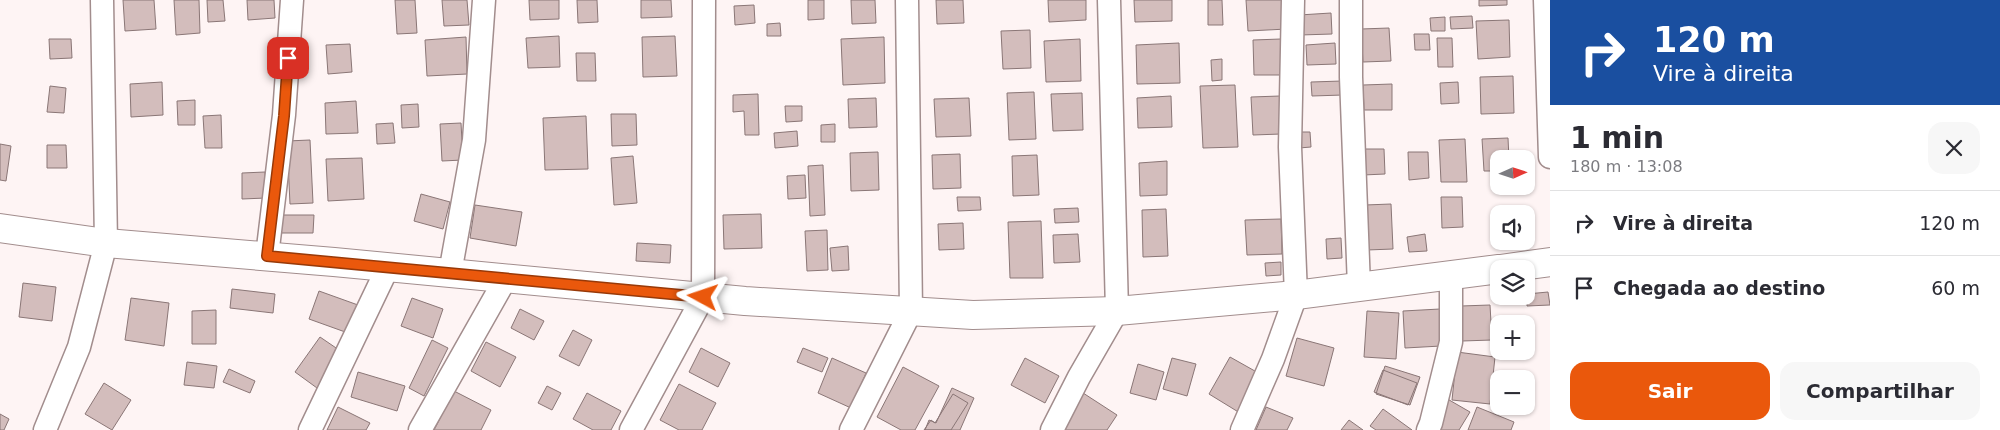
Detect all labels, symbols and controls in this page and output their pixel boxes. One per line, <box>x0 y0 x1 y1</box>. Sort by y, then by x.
icon: right <box>1570 20 1635 85</box>
text: 120 m <box>1653 20 1775 60</box>
pin <box>267 37 309 79</box>
icon: arrive <box>274 44 302 72</box>
text: Vire à direita <box>1653 61 1794 86</box>
text: 1 min <box>1570 120 1664 155</box>
button: close <box>1928 122 1980 174</box>
north arrow <box>1490 150 1535 195</box>
map controls <box>1490 150 1535 415</box>
text: 180 m · 13:08 <box>1570 157 1683 176</box>
button: sound <box>1490 205 1535 250</box>
icon: right <box>1570 209 1598 237</box>
text: Vire à direita <box>1613 212 1753 234</box>
text: 120 m <box>1919 212 1980 234</box>
button: layers <box>1490 260 1535 305</box>
position arrow <box>676 270 728 322</box>
icon: arrive <box>1570 274 1598 302</box>
text: Chegada ao destino <box>1613 277 1825 299</box>
text: 60 m <box>1931 277 1980 299</box>
button: + <box>1490 315 1535 360</box>
button: Sair <box>1570 362 1770 420</box>
button: Compartilhar <box>1780 362 1980 420</box>
button: − <box>1490 370 1535 415</box>

